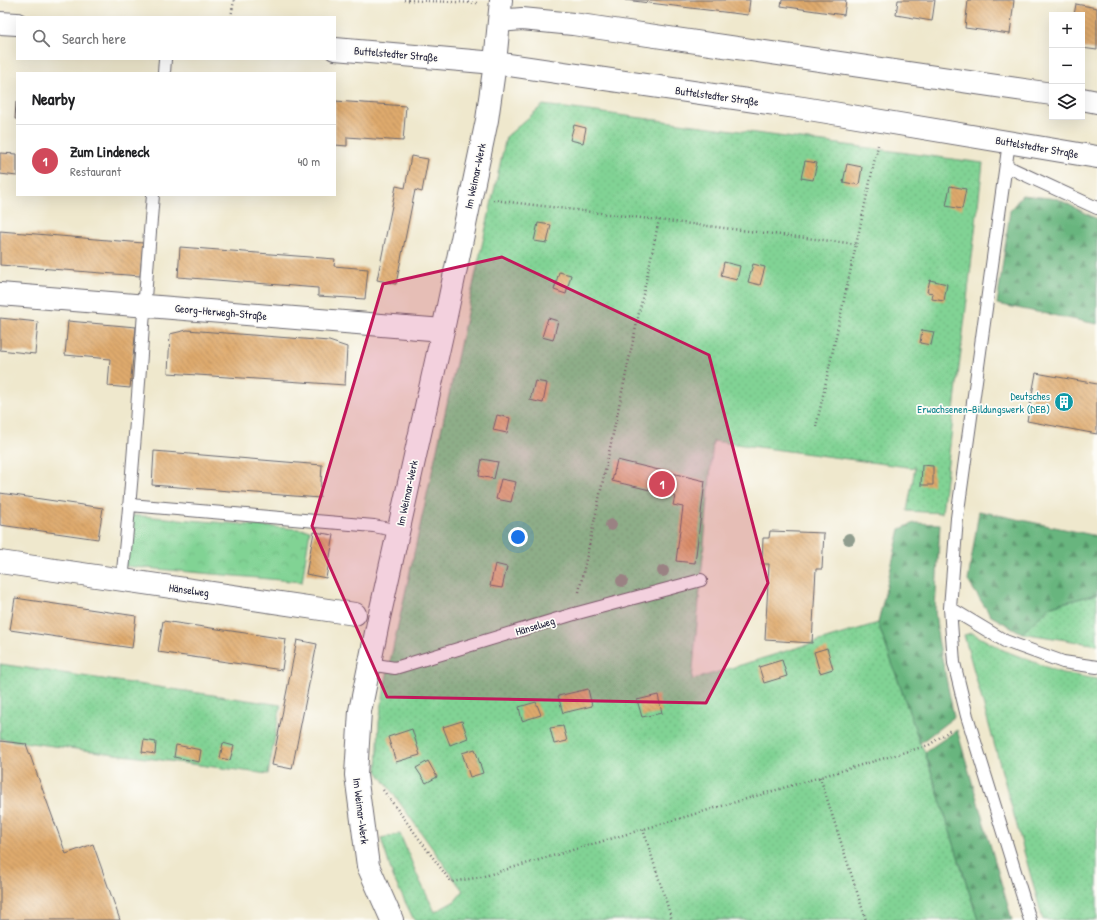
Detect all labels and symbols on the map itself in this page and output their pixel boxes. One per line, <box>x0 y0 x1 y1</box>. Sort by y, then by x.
street label: Buttelstedter Straße <box>354 43 439 65</box>
street label: Buttelstedter Straße <box>674 83 760 109</box>
street label: Buttelstedter Straße <box>994 133 1080 161</box>
street label: Im Weimar-Werk <box>461 142 489 210</box>
street label: Georg-Herwegh-Straße <box>174 301 268 323</box>
place label: Deutsches Erwachsenen-Bildungswerk (DEB) <box>917 389 1050 416</box>
building icon: Deutsches Erwachsenen-Bildungswerk (DEB) <box>1053 391 1075 413</box>
street label: Im Weimar-Werk <box>393 459 421 527</box>
pin: 1 <box>649 469 675 499</box>
your location <box>508 527 528 547</box>
street label: Hänselweg <box>168 580 210 600</box>
street label: Hänselweg <box>514 613 556 639</box>
street label: Im Weimar-Werk <box>350 777 372 845</box>

